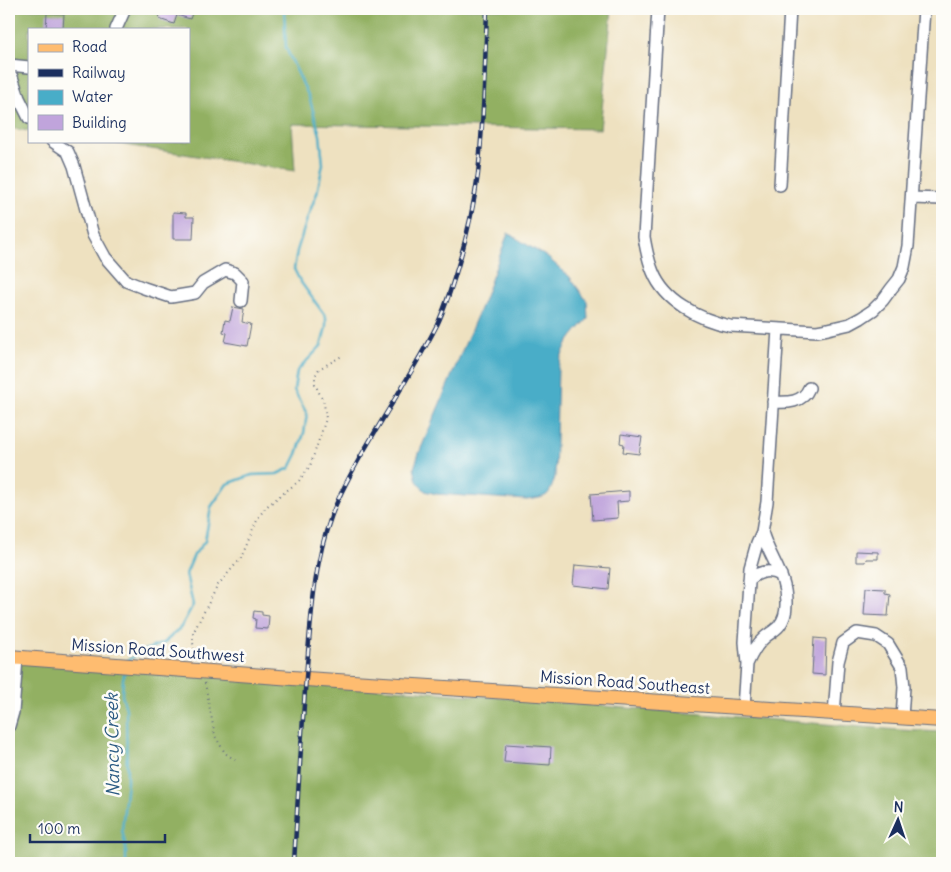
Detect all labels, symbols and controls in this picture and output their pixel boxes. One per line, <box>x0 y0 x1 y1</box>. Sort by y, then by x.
legend <box>28 28 190 142</box>
text: Road <box>72 37 107 56</box>
text: Railway <box>72 63 126 82</box>
text: Water <box>72 87 113 106</box>
text: Building <box>72 113 127 132</box>
street label: Mission Road Southwest <box>71 634 246 666</box>
street label: Mission Road Southeast <box>539 666 711 698</box>
water label: Nancy Creek <box>100 691 124 797</box>
north arrow <box>874 794 924 844</box>
text: N <box>893 798 904 816</box>
scale bar <box>30 812 165 844</box>
text: 100 m <box>38 819 80 838</box>

